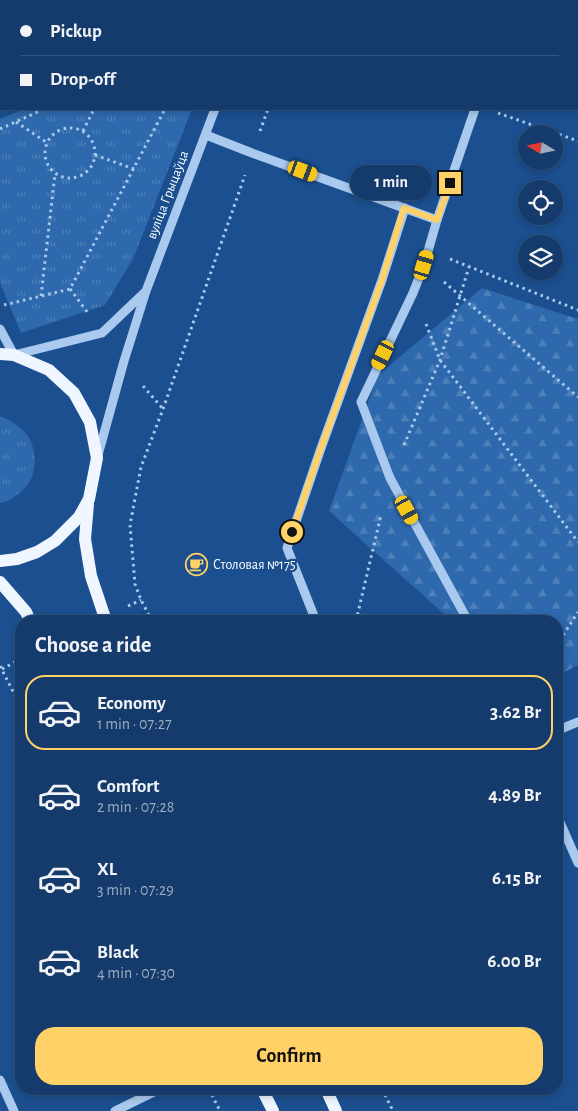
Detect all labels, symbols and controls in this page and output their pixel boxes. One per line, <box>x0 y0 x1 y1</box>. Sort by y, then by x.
text: Pickup <box>50 22 102 41</box>
text: Drop-off <box>50 70 115 89</box>
north arrow <box>518 125 562 170</box>
map controls <box>518 125 563 280</box>
street label: вуліца Грыцаўца <box>145 148 192 241</box>
car <box>286 159 319 183</box>
callout: 1 min <box>350 166 432 200</box>
route end <box>439 172 461 194</box>
text: 1 min <box>374 174 408 190</box>
button: locate <box>518 180 563 225</box>
button: layers <box>518 235 563 280</box>
car <box>412 248 435 282</box>
car <box>369 338 396 372</box>
car <box>393 493 420 527</box>
route start <box>281 521 303 543</box>
cafe icon: Столовая №175 <box>185 553 209 577</box>
place label: Столовая №175 <box>213 558 296 572</box>
text: Choose a ride <box>35 634 151 656</box>
icon: car <box>37 690 82 735</box>
text: Economy <box>97 694 166 713</box>
text: 3.62 Br <box>490 703 541 722</box>
text: 1 min · 07:27 <box>97 716 172 732</box>
icon: car <box>37 773 82 818</box>
text: Comfort <box>97 777 159 796</box>
text: 4.89 Br <box>488 786 541 805</box>
text: 2 min · 07:28 <box>97 799 174 815</box>
icon: car <box>37 856 82 901</box>
text: XL <box>97 860 117 879</box>
text: 6.15 Br <box>492 869 541 888</box>
text: 3 min · 07:29 <box>97 882 174 898</box>
icon: car <box>37 939 82 984</box>
text: Black <box>97 943 139 962</box>
text: 6.00 Br <box>487 952 541 971</box>
text: 4 min · 07:30 <box>97 965 175 981</box>
button: Confirm <box>35 1027 543 1085</box>

